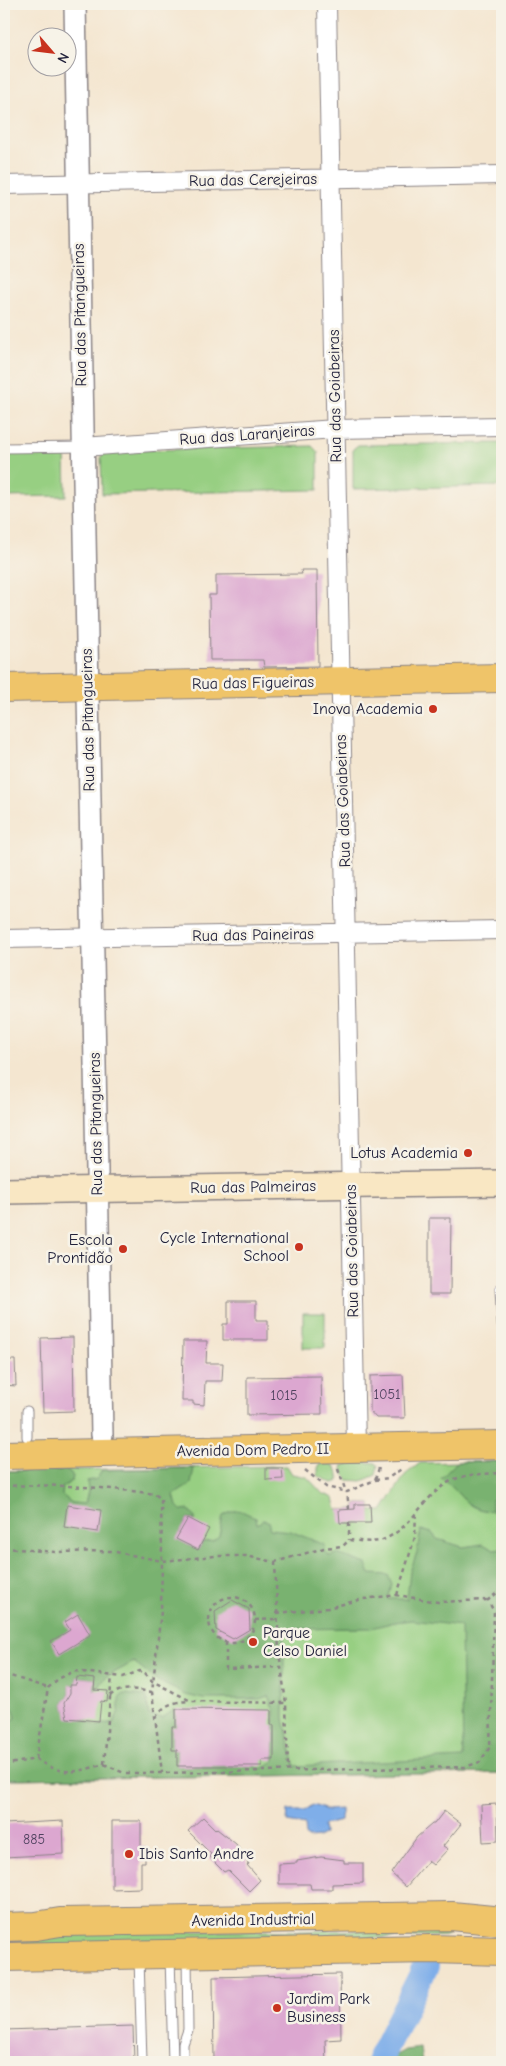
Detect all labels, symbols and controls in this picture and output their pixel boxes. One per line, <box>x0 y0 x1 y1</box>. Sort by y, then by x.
north arrow <box>28 28 78 78</box>
text: N <box>53 50 73 66</box>
street label: Rua das Cerejeiras <box>189 170 318 190</box>
street label: Rua das Pitangueiras <box>70 243 90 387</box>
street label: Rua das Goiabeiras <box>325 329 345 463</box>
street label: Rua das Laranjeiras <box>179 421 316 449</box>
street label: Rua das Pitangueiras <box>78 648 98 792</box>
street label: Rua das Figueiras <box>192 673 315 693</box>
place label: Inova Academia <box>313 700 423 718</box>
marker: Inova Academia <box>427 703 439 715</box>
street label: Rua das Goiabeiras <box>332 734 354 868</box>
street label: Rua das Paineiras <box>192 925 314 945</box>
street label: Rua das Pitangueiras <box>86 1052 106 1196</box>
place label: Lotus Academia <box>350 1144 458 1162</box>
marker: Lotus Academia <box>462 1147 474 1159</box>
street label: Rua das Palmeiras <box>190 1177 316 1197</box>
street label: Rua das Goiabeiras <box>342 1184 362 1318</box>
place label: Cycle International School <box>160 1229 289 1265</box>
place label: Escola Prontidão <box>47 1231 113 1267</box>
marker: Cycle International School <box>293 1241 305 1253</box>
marker: Escola Prontidão <box>117 1243 129 1255</box>
house number: 1051 <box>373 1386 401 1403</box>
house number: 1015 <box>270 1387 298 1404</box>
street label: Avenida Dom Pedro II <box>177 1440 329 1460</box>
place label: Parque Celso Daniel <box>263 1624 347 1660</box>
marker: Parque Celso Daniel <box>247 1636 259 1648</box>
house number: 885 <box>23 1831 45 1848</box>
place label: Ibis Santo Andre <box>139 1845 254 1863</box>
marker: Ibis Santo Andre <box>123 1848 135 1860</box>
street label: Avenida Industrial <box>191 1910 315 1930</box>
place label: Jardim Park Business <box>287 1990 370 2026</box>
marker: Jardim Park Business <box>271 2002 283 2014</box>

